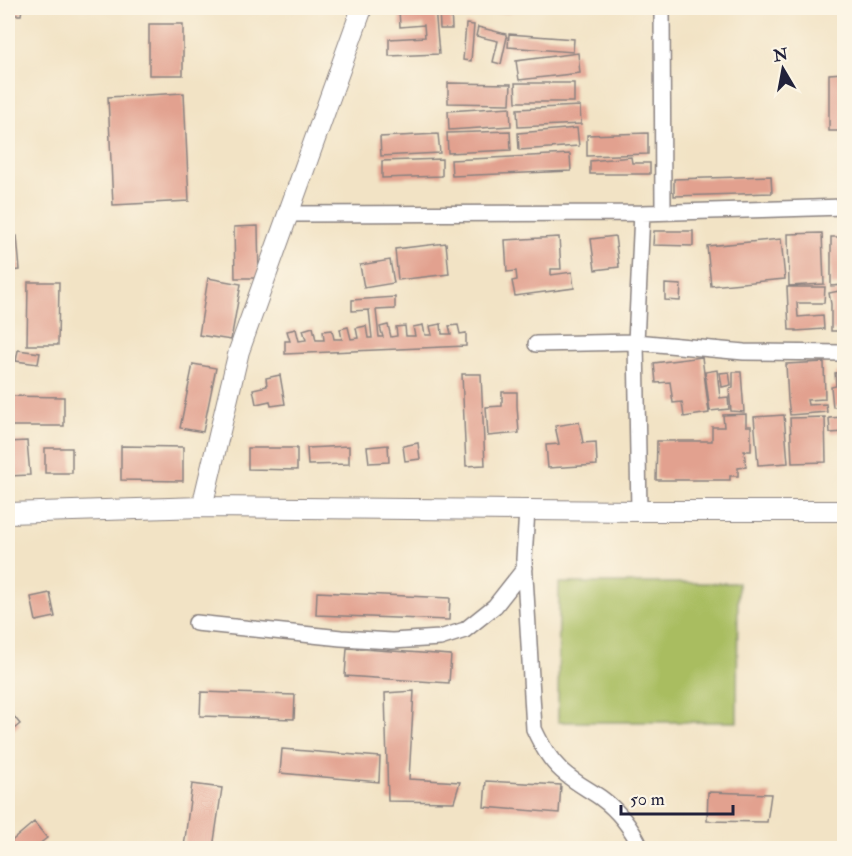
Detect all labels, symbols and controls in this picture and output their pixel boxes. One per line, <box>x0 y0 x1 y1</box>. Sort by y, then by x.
north arrow <box>753 39 813 99</box>
text: N <box>771 44 790 66</box>
scale bar <box>621 778 734 816</box>
text: 50 m <box>630 788 665 811</box>

